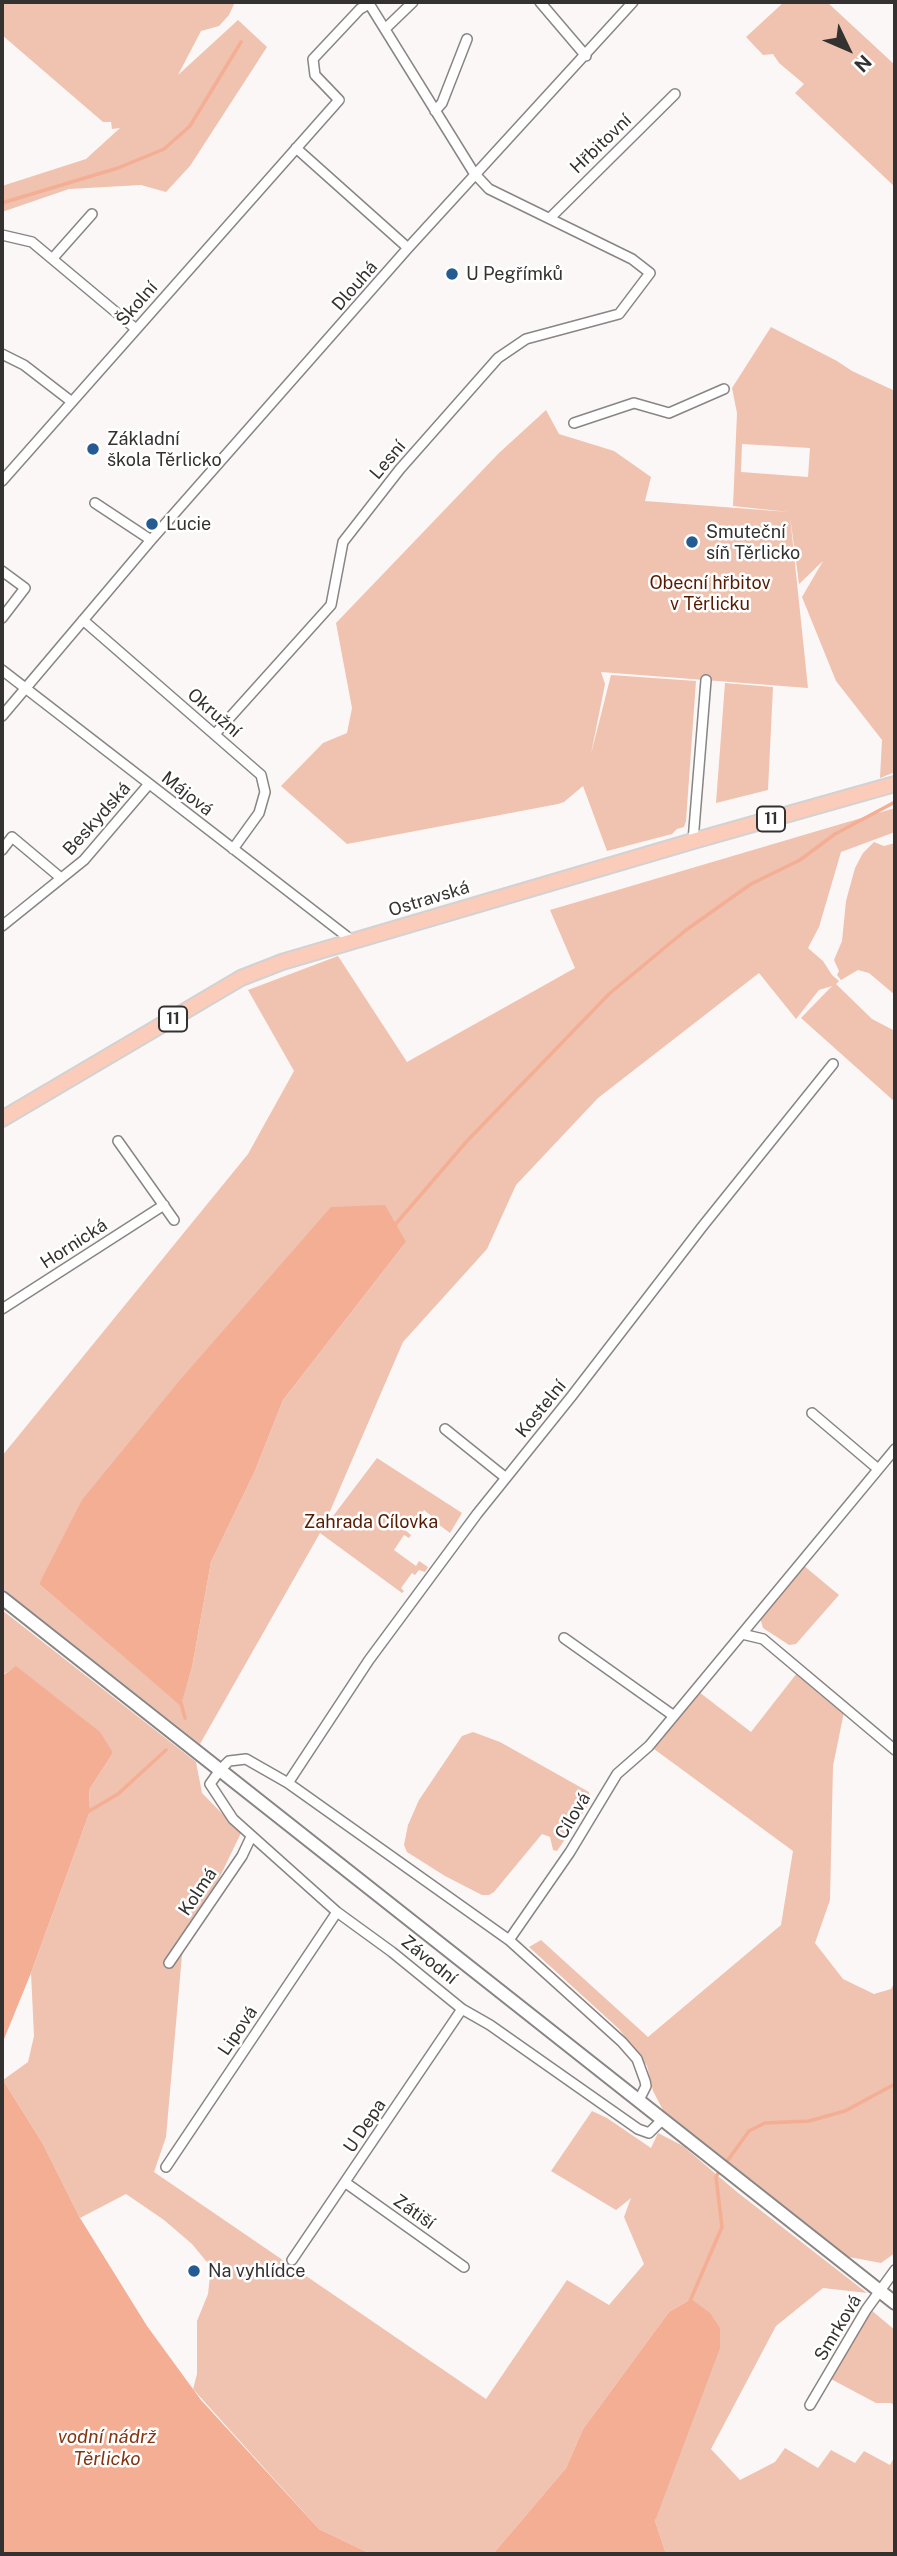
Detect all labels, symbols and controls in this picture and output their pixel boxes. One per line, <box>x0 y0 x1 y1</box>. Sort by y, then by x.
north arrow <box>813 14 883 84</box>
text: N <box>850 51 876 77</box>
street label: Hřbitovní <box>566 110 636 178</box>
street label: Dlouhá <box>328 257 382 315</box>
place label: U Pegřímků <box>466 263 563 285</box>
marker: U Pegřímků <box>444 266 460 282</box>
street label: Školní <box>112 277 162 331</box>
place label: Základní škola Těrlicko <box>107 428 222 471</box>
street label: Lesní <box>366 436 410 484</box>
marker: Základní škola Těrlicko <box>85 441 101 457</box>
place label: Lucie <box>166 513 211 535</box>
marker: Lucie <box>144 516 160 532</box>
place label: Smuteční síň Těrlicko <box>706 521 800 564</box>
marker: Smuteční síň Těrlicko <box>684 534 700 550</box>
park label: Obecní hřbitov v Těrlicku <box>649 572 771 614</box>
street label: Okružní <box>183 684 245 742</box>
street label: Májová <box>157 767 217 821</box>
street label: Beskydská <box>59 778 135 860</box>
road number: 11 <box>757 806 785 832</box>
street label: Ostravská <box>386 877 472 921</box>
road number: 11 <box>159 1007 187 1032</box>
street label: Hornická <box>37 1214 111 1274</box>
street label: Kostelní <box>511 1376 571 1442</box>
park label: Zahrada Cílovka <box>304 1511 438 1533</box>
street label: Cílová <box>551 1789 595 1843</box>
street label: Kolmá <box>174 1864 222 1920</box>
street label: Závodní <box>397 1931 461 1989</box>
street label: Lipová <box>214 2002 262 2060</box>
street label: U Depa <box>339 2095 391 2157</box>
street label: Zátiší <box>389 2190 439 2234</box>
place label: Na vyhlídce <box>208 2260 305 2282</box>
marker: Na vyhlídce <box>186 2263 202 2279</box>
street label: Smrková <box>810 2291 866 2365</box>
water label: vodní nádrž Těrlicko <box>58 2426 156 2470</box>

